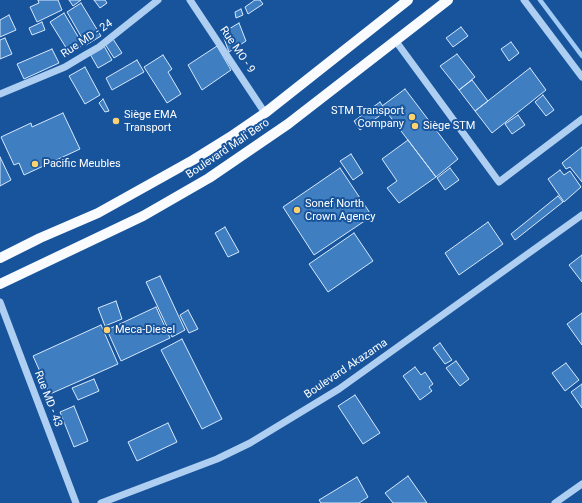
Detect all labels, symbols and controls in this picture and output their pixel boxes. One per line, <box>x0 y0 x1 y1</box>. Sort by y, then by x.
street label: Rue MD - 24 <box>59 17 115 61</box>
street label: Rue MO - 9 <box>217 24 257 76</box>
place label: STM Transport Company <box>331 104 404 130</box>
place label: Siège EMA Transport <box>124 108 177 134</box>
marker: STM Transport Company <box>407 112 417 122</box>
marker: Siège EMA Transport <box>111 116 121 126</box>
street label: Boulevard Mali Bero <box>184 116 272 182</box>
place label: Siège STM <box>423 119 475 133</box>
marker: Siège STM <box>410 121 420 131</box>
place label: Pacific Meubles <box>43 157 121 171</box>
marker: Pacific Meubles <box>30 159 40 169</box>
place label: Sonef North Crown Agency <box>305 197 375 223</box>
marker: Sonef North Crown Agency <box>292 205 302 215</box>
place label: Meca-Diesel <box>115 323 175 337</box>
marker: Meca-Diesel <box>102 325 112 335</box>
street label: Boulevard Akazama <box>302 336 390 402</box>
street label: Rue MD - 43 <box>31 369 65 429</box>

